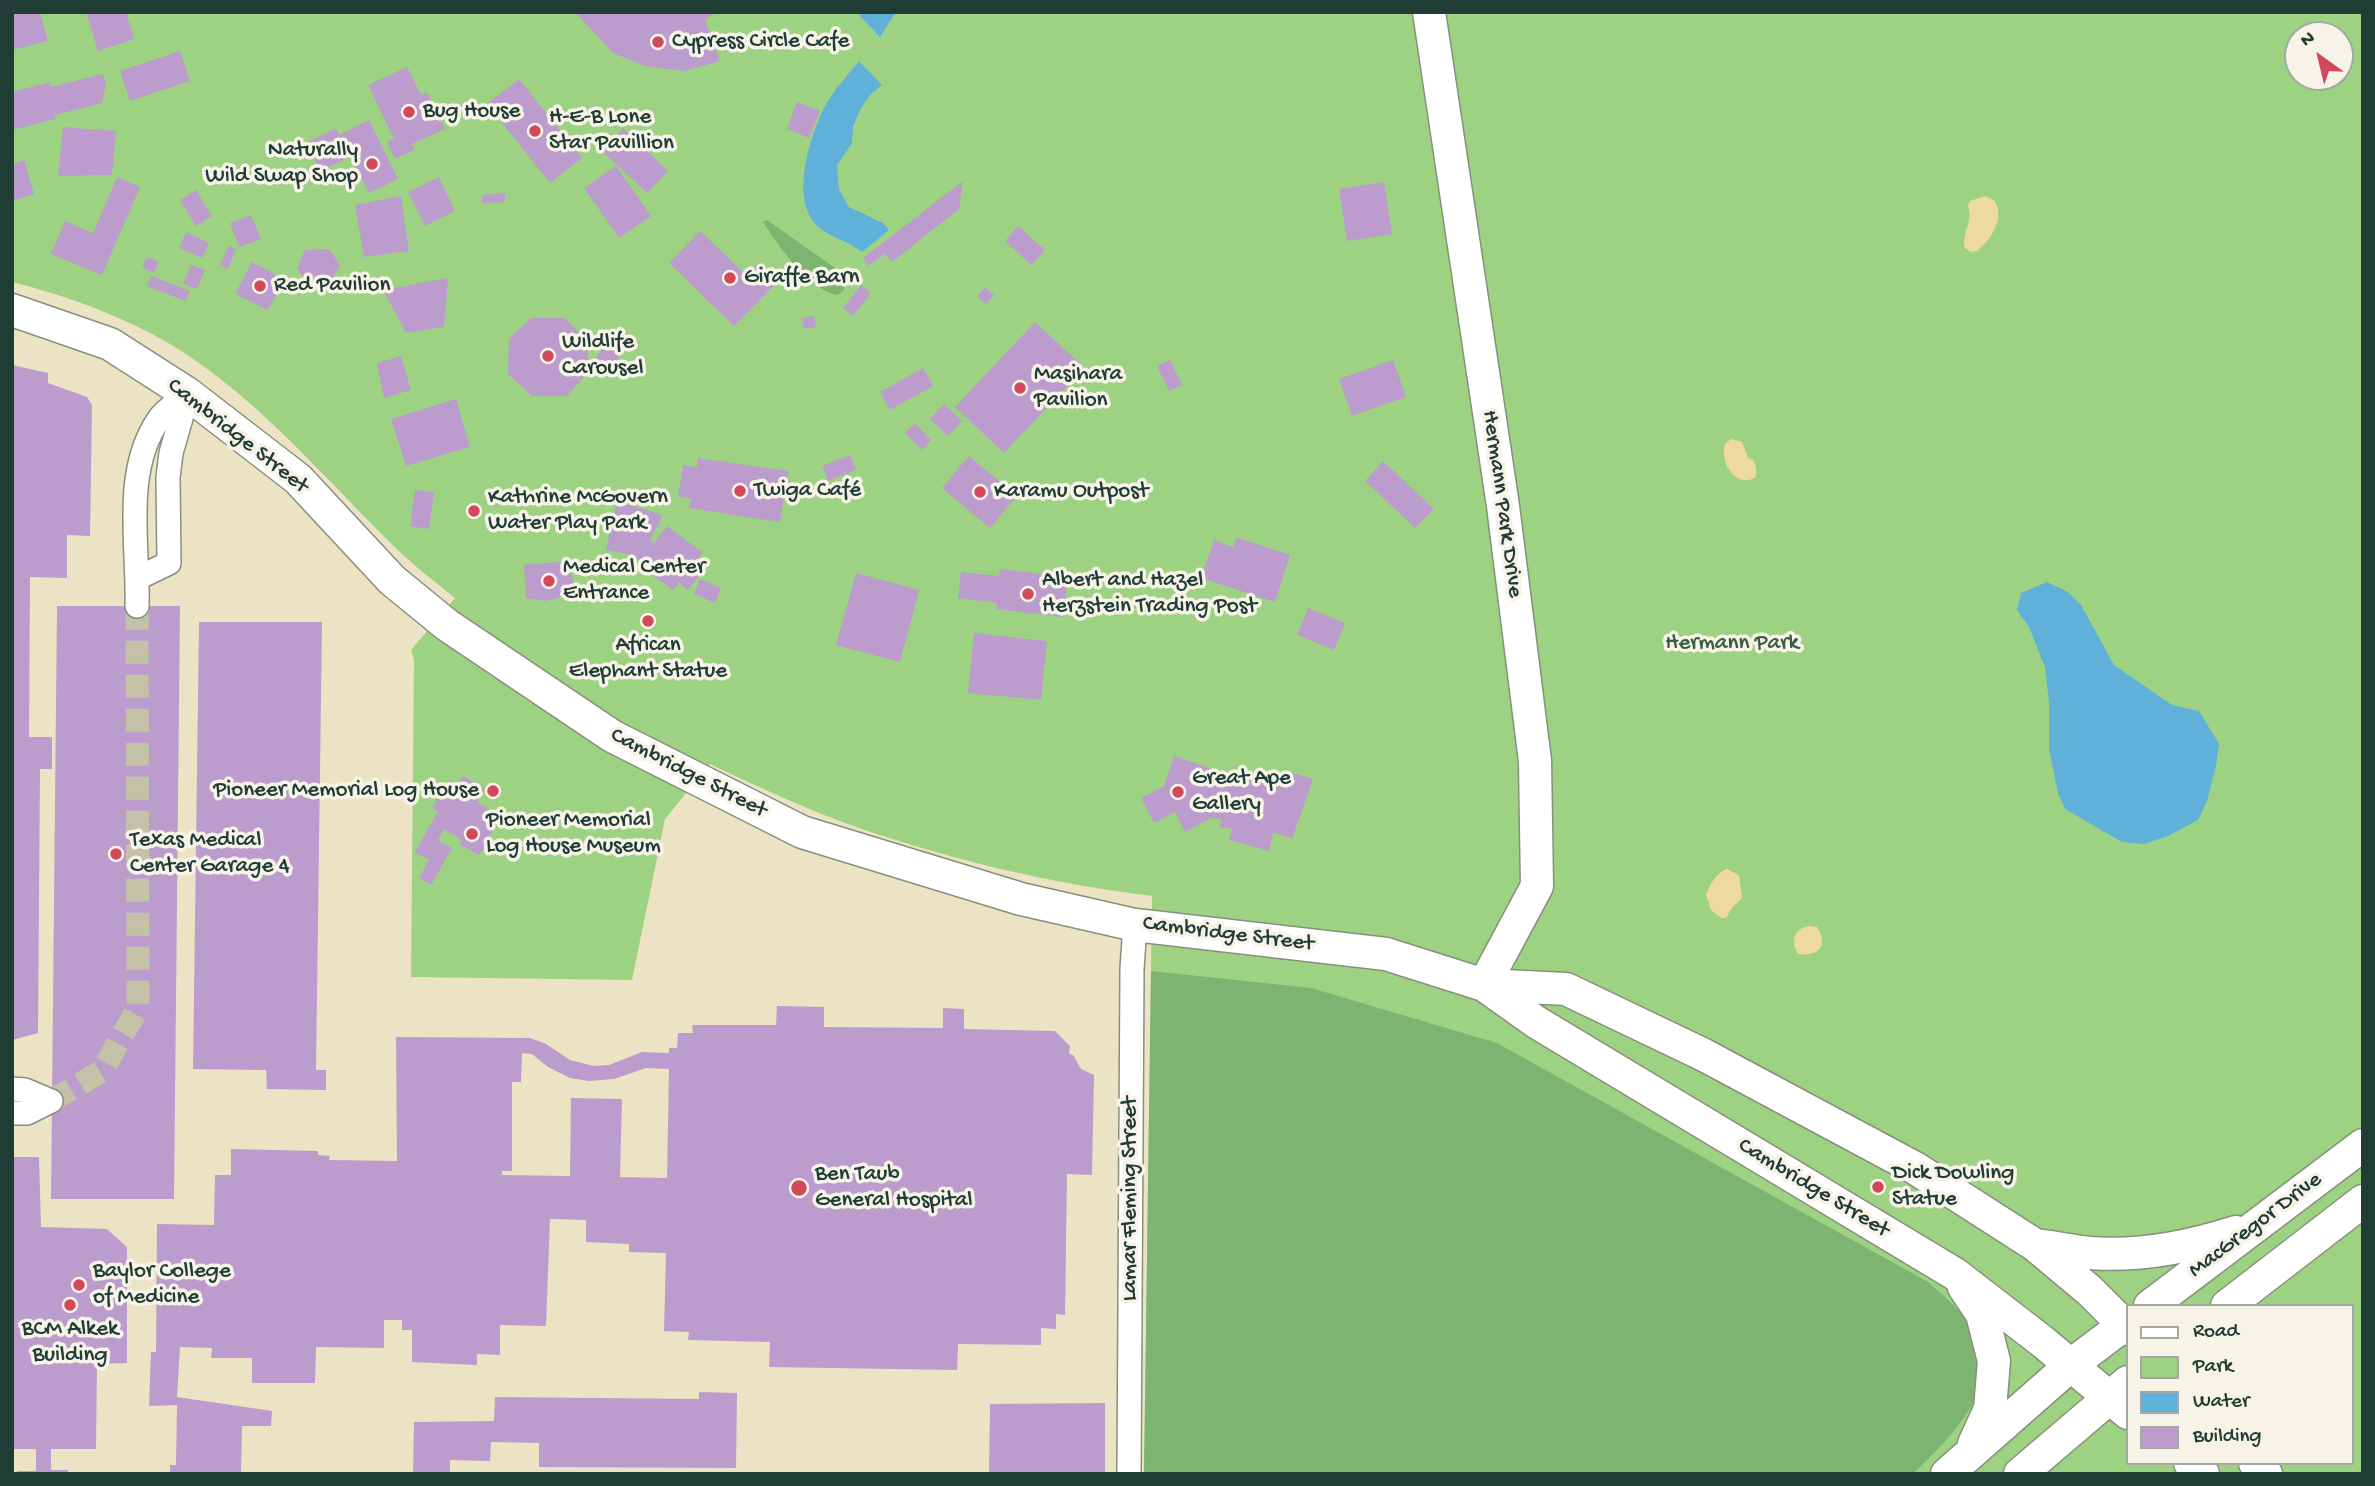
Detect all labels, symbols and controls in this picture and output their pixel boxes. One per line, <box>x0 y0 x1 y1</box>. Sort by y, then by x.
north arrow <box>2284 21 2354 91</box>
text: N <box>2297 27 2320 53</box>
place label: Cypress Circle Cafe <box>672 28 849 56</box>
marker: Cypress Circle Cafe <box>650 34 666 50</box>
place label: Bug House <box>423 98 520 126</box>
marker: Bug House <box>401 104 417 120</box>
place label: H-E-B Lone Star Pavillion <box>549 104 674 158</box>
marker: H-E-B Lone Star Pavillion <box>527 123 543 139</box>
place label: Naturally Wild Swap Shop <box>205 137 358 191</box>
marker: Naturally Wild Swap Shop <box>364 156 380 172</box>
place label: Giraffe Barn <box>744 264 859 292</box>
marker: Giraffe Barn <box>722 270 738 286</box>
place label: Red Pavilion <box>274 272 390 300</box>
marker: Red Pavilion <box>252 278 268 294</box>
place label: Wildlife Carousel <box>562 329 644 383</box>
marker: Wildlife Carousel <box>540 348 556 364</box>
place label: Masihara Pavilion <box>1034 361 1122 415</box>
street label: Cambridge Street <box>161 373 313 501</box>
marker: Masihara Pavilion <box>1012 380 1028 396</box>
street label: Hermann Park Drive <box>1474 409 1528 599</box>
place label: Twiga Café <box>754 477 861 505</box>
place label: Karamu Outpost <box>994 478 1148 506</box>
marker: Twiga Café <box>732 483 748 499</box>
place label: Kathrine McGovern Water Play Park <box>488 484 668 538</box>
marker: Karamu Outpost <box>972 484 988 500</box>
marker: Kathrine McGovern Water Play Park <box>466 503 482 519</box>
place label: Medical Center Entrance <box>563 554 705 608</box>
place label: Albert and Hazel Herzstein Trading Post <box>1042 567 1257 621</box>
marker: Medical Center Entrance <box>541 573 557 589</box>
marker: Albert and Hazel Herzstein Trading Post <box>1020 586 1036 602</box>
marker: African Elephant Statue <box>640 613 656 629</box>
park label: Hermann Park <box>1665 630 1799 658</box>
place label: African Elephant Statue <box>569 632 727 686</box>
street label: Cambridge Street <box>605 723 771 825</box>
place label: Great Ape Gallery <box>1192 765 1291 819</box>
place label: Pioneer Memorial Log House <box>214 777 479 805</box>
marker: Pioneer Memorial Log House <box>485 783 501 799</box>
marker: Great Ape Gallery <box>1170 784 1186 800</box>
place label: Pioneer Memorial Log House Museum <box>486 807 661 861</box>
marker: Pioneer Memorial Log House Museum <box>464 826 480 842</box>
place label: Texas Medical Center Garage 4 <box>130 827 290 881</box>
marker: Texas Medical Center Garage 4 <box>108 846 124 862</box>
street label: Cambridge Street <box>1141 911 1315 959</box>
street label: Lamar Fleming Street <box>1117 1097 1145 1301</box>
street label: Cambridge Street <box>1732 1133 1894 1245</box>
place label: Dick Dowling Statue <box>1892 1160 2014 1214</box>
place label: Ben Taub General Hospital <box>815 1161 973 1215</box>
street label: MacGregor Drive <box>2184 1167 2328 1285</box>
marker: Ben Taub General Hospital <box>789 1178 809 1198</box>
marker: Dick Dowling Statue <box>1870 1179 1886 1195</box>
place label: Baylor College of Medicine <box>93 1258 231 1312</box>
marker: Baylor College of Medicine <box>71 1277 87 1293</box>
marker: BCM Alkek Building <box>62 1297 78 1313</box>
legend <box>2126 1304 2354 1465</box>
place label: BCM Alkek Building <box>22 1316 118 1370</box>
text: Road <box>2193 1320 2239 1345</box>
text: Park <box>2193 1355 2233 1380</box>
text: Water <box>2193 1390 2249 1415</box>
text: Building <box>2193 1425 2262 1450</box>

